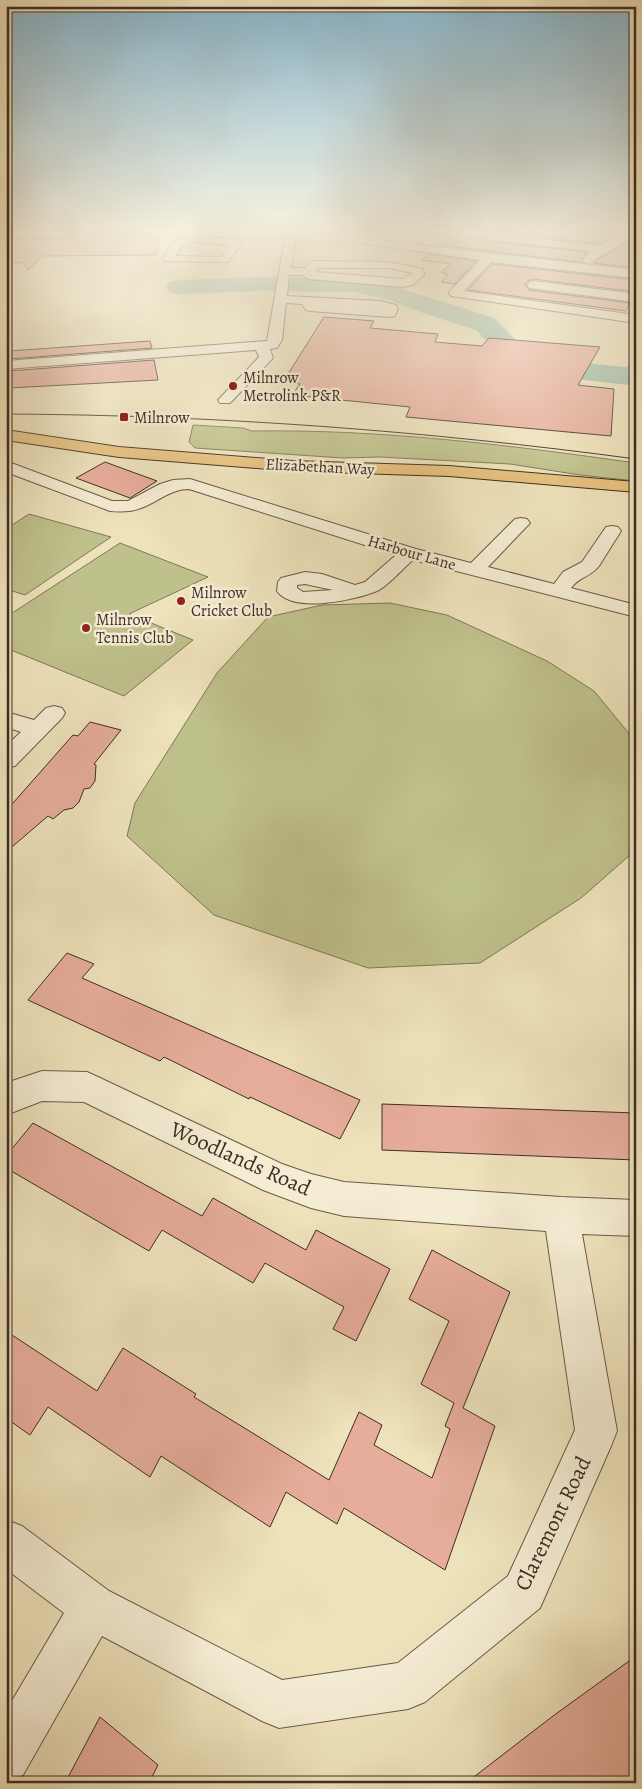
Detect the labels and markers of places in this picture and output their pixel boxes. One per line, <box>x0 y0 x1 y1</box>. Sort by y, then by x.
place label: Milnrow Metrolink P&R <box>243 367 341 407</box>
marker: Milnrow Metrolink P&R <box>227 380 239 392</box>
place label: Milnrow <box>134 407 190 429</box>
marker: Milnrow <box>118 411 130 423</box>
place label: Milnrow Cricket Club <box>191 582 272 622</box>
marker: Milnrow Cricket Club <box>175 595 187 607</box>
place label: Milnrow Tennis Club <box>96 609 173 649</box>
marker: Milnrow Tennis Club <box>80 622 92 634</box>

